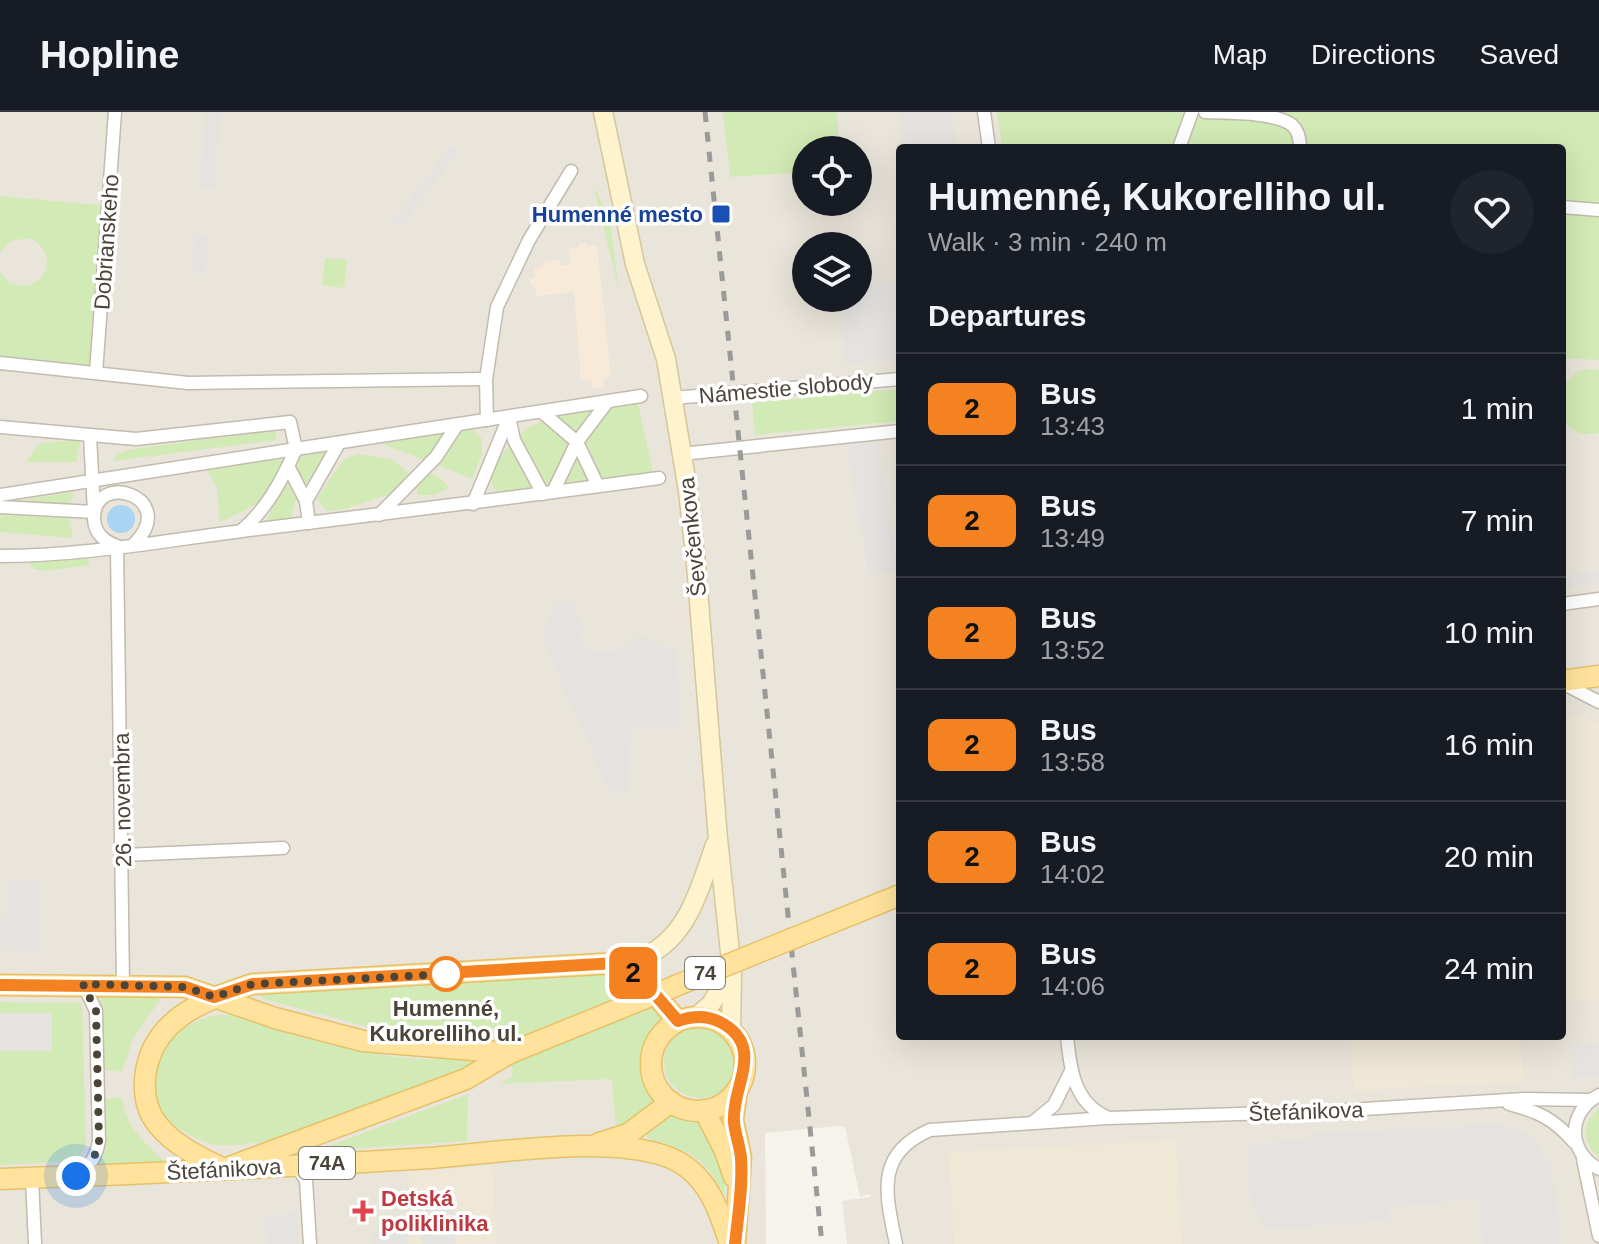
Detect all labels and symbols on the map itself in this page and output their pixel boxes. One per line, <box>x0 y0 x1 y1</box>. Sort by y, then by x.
street label: Dobrianskeho <box>89 173 124 311</box>
place label: Humenné mesto <box>532 202 703 227</box>
marker: Humenné mesto <box>710 203 732 225</box>
street label: Námestie slobody <box>698 368 874 409</box>
street label: Ševčenkova <box>674 475 711 598</box>
street label: 26. novembra <box>109 732 136 867</box>
line badge: 2 <box>607 947 659 999</box>
marker: Humenné, Kukorelliho ul. <box>429 957 463 991</box>
road number: 74 <box>685 957 725 989</box>
place label: Humenné, Kukorelliho ul. <box>370 996 522 1046</box>
street label: Štefánikova <box>1248 1097 1365 1126</box>
road number: 74A <box>299 1147 355 1179</box>
street label: Štefánikova <box>166 1154 283 1185</box>
your location <box>56 1156 96 1196</box>
place label: Detská poliklinika <box>381 1186 489 1236</box>
marker: Detská poliklinika <box>352 1200 374 1222</box>

